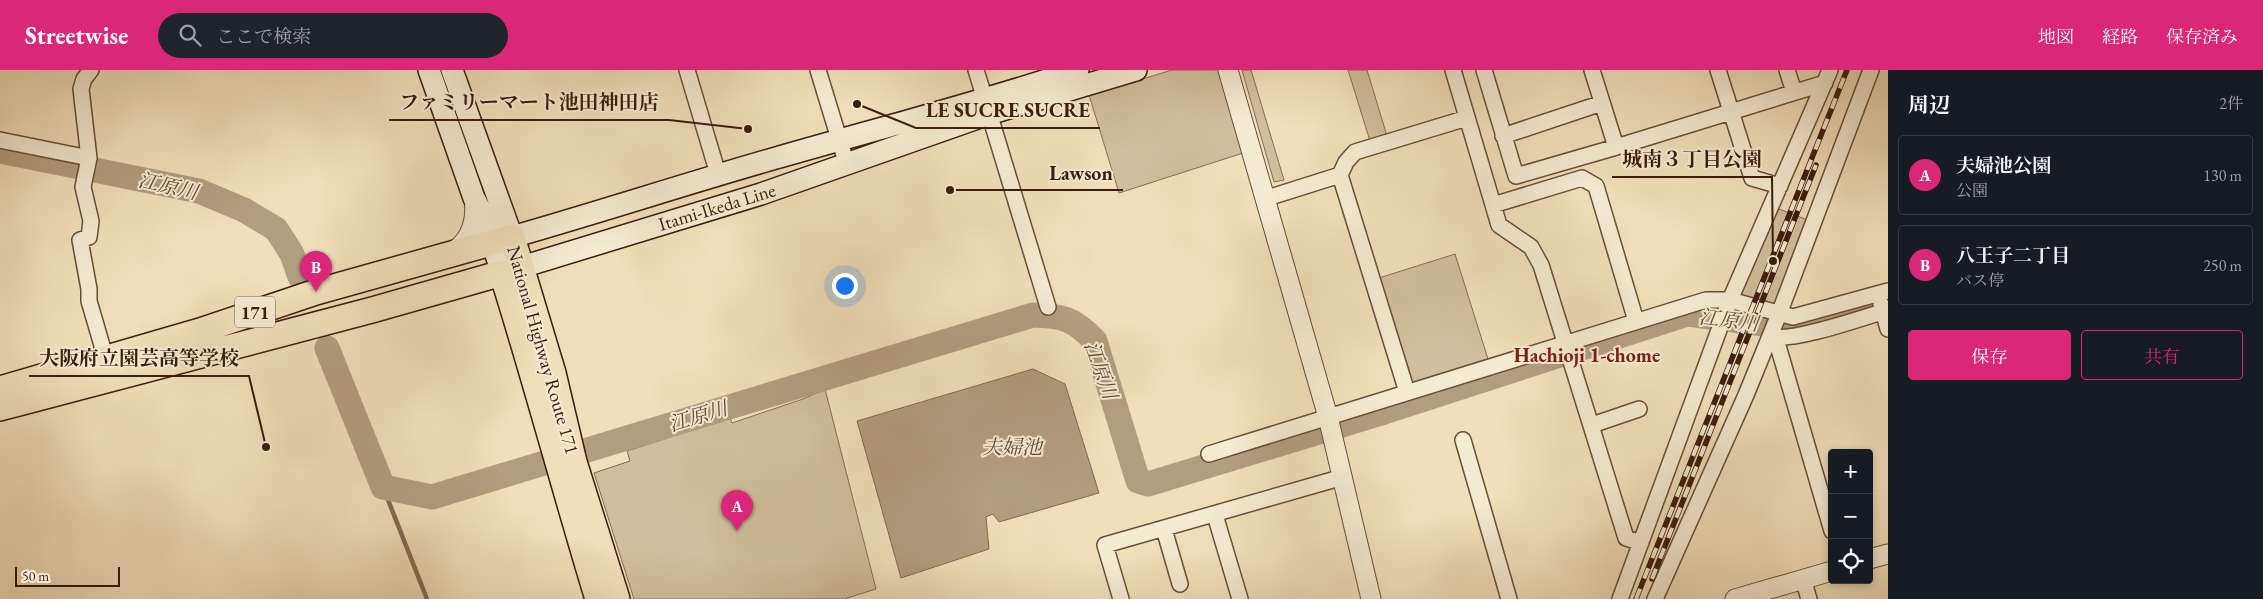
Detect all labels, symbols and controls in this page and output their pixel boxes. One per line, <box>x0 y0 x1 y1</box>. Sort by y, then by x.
search box <box>158 13 508 58</box>
text: Streetwise <box>25 20 128 51</box>
icon: search <box>176 21 204 49</box>
text: ここで検索 <box>216 24 311 49</box>
text: 地図 <box>2038 25 2074 48</box>
text: 経路 <box>2102 25 2138 48</box>
text: 保存済み <box>2166 25 2238 48</box>
callout: ファミリーマート池田神田店 <box>389 85 669 120</box>
text: ファミリーマート池田神田店 <box>399 89 659 115</box>
text: 周辺 <box>1908 91 1950 118</box>
callout: LE SUCRE SUCRE <box>916 93 1100 128</box>
text: 2件 <box>2219 93 2243 114</box>
text: LE SUCRE SUCRE <box>926 97 1091 123</box>
callout: 城南３丁目公園 <box>1612 142 1772 177</box>
text: 城南３丁目公園 <box>1622 146 1762 172</box>
text: 夫婦池公園 <box>1956 153 2051 178</box>
callout: Lawson <box>1040 155 1123 190</box>
text: Lawson <box>1049 160 1113 186</box>
text: A <box>1919 165 1931 186</box>
text: 130 m <box>2203 165 2242 186</box>
water label: 江原川 <box>136 167 202 206</box>
street label: Itami-Ikeda Line <box>655 177 779 237</box>
text: 公園 <box>1956 180 1988 201</box>
street label: National Highway Route 171 <box>501 243 585 457</box>
text: 八王子二丁目 <box>1956 243 2070 268</box>
pin: B <box>300 251 332 292</box>
text: B <box>1920 255 1930 276</box>
text: 250 m <box>2203 255 2242 276</box>
text: バス停 <box>1956 270 2004 291</box>
your location <box>832 273 858 299</box>
road number: 171 <box>235 296 275 328</box>
water label: 江原川 <box>1698 303 1762 337</box>
button: 保存 <box>1908 330 2071 380</box>
button: 共有 <box>2081 330 2243 380</box>
water label: 江原川 <box>1079 337 1124 405</box>
callout: 大阪府立園芸高等学校 <box>29 341 249 376</box>
district label: Hachioji 1-chome <box>1514 342 1660 368</box>
text: 大阪府立園芸高等学校 <box>39 345 239 371</box>
water label: 江原川 <box>666 394 732 437</box>
water label: 夫婦池 <box>982 434 1044 460</box>
map controls <box>1828 449 1873 584</box>
button: + <box>1828 449 1873 494</box>
pin: A <box>721 490 753 531</box>
button: − <box>1828 494 1873 539</box>
button: locate <box>1828 539 1873 584</box>
scale bar <box>15 564 120 587</box>
text: 50 m <box>22 567 49 585</box>

